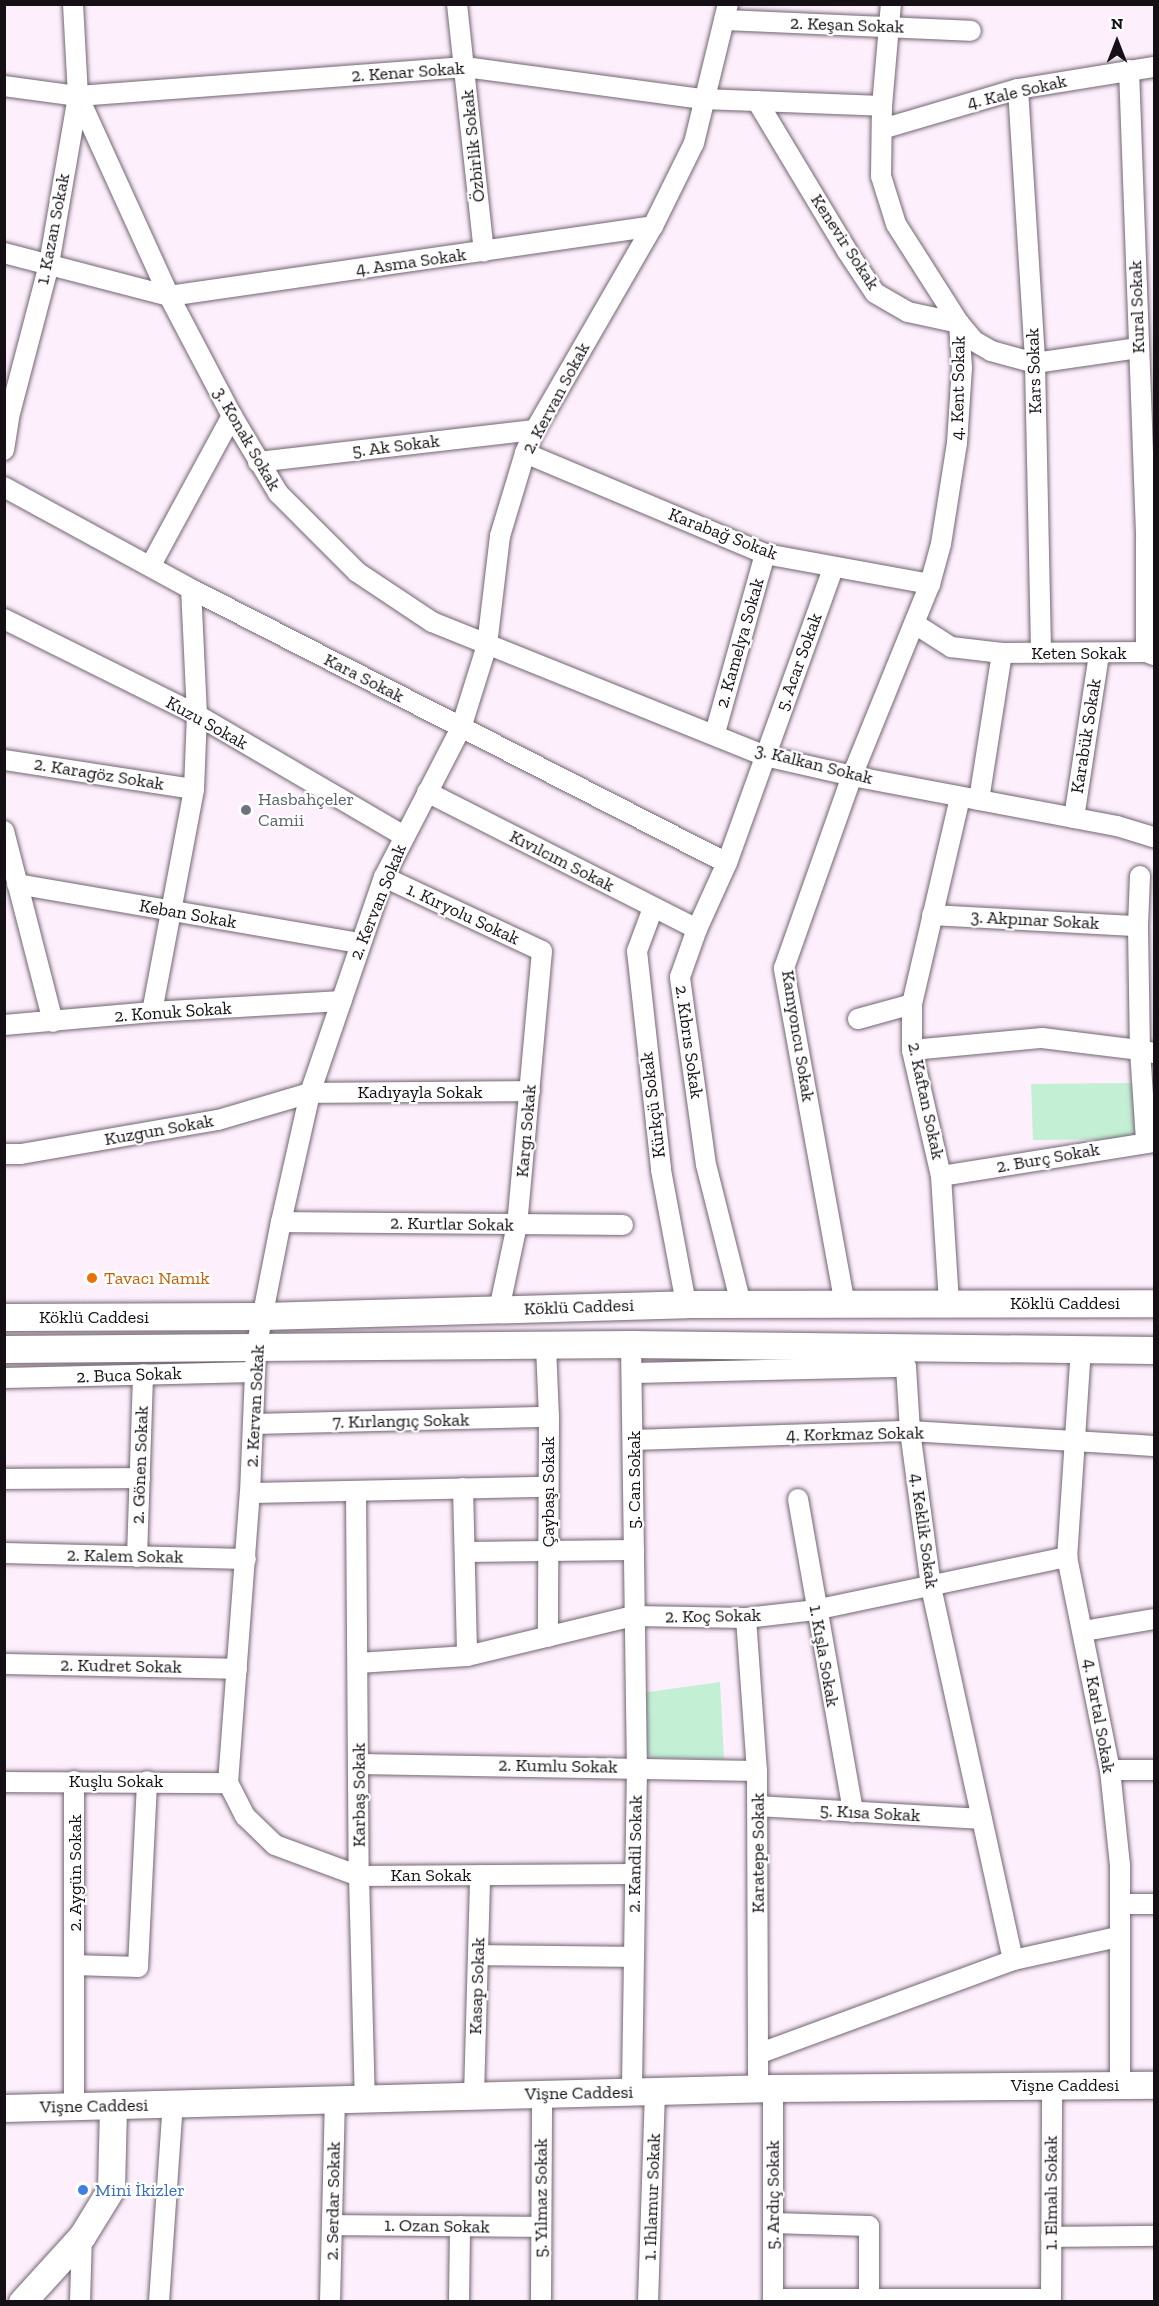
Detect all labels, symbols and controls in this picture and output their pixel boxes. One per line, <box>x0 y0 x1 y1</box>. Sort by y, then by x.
street label: 2. Keşan Sokak <box>790 12 904 38</box>
north arrow <box>1087 12 1147 72</box>
text: N <box>1111 14 1123 33</box>
street label: 2. Kenar Sokak <box>351 57 465 87</box>
street label: 4. Kale Sokak <box>965 70 1069 114</box>
street label: Özbirlik Sokak <box>456 89 490 203</box>
street label: 1. Kazan Sokak <box>32 172 74 286</box>
street label: Kenevir Sokak <box>806 190 884 294</box>
street label: 4. Asma Sokak <box>354 244 468 280</box>
street label: Kural Sokak <box>1125 260 1149 354</box>
street label: Kars Sokak <box>1022 328 1046 414</box>
street label: 4. Kent Sokak <box>946 336 970 440</box>
street label: 2. Kervan Sokak <box>518 339 594 457</box>
street label: 3. Konak Sokak <box>209 383 285 495</box>
street label: 5. Ak Sokak <box>351 430 441 462</box>
street label: Karabağ Sokak <box>665 503 781 565</box>
street label: 2. Kamelya Sokak <box>711 576 769 710</box>
street label: 5. Acar Sokak <box>771 610 827 714</box>
street label: Keten Sokak <box>1031 642 1127 664</box>
street label: Kara Sokak <box>320 649 408 707</box>
street label: Karabük Sokak <box>1066 677 1106 795</box>
street label: Kuzu Sokak <box>162 692 252 754</box>
street label: 3. Kalkan Sokak <box>753 739 875 789</box>
street label: 2. Karagöz Sokak <box>32 753 166 795</box>
place label: Hasbahçeler Camii <box>258 789 354 832</box>
marker: Hasbahçeler Camii <box>239 803 253 817</box>
street label: Kıvılcım Sokak <box>506 825 618 897</box>
street label: 2. Kervan Sokak <box>345 841 411 963</box>
street label: 1. Kıryolu Sokak <box>403 878 523 950</box>
street label: Keban Sokak <box>138 895 238 933</box>
street label: 3. Akpınar Sokak <box>970 906 1100 934</box>
street label: Kamyoncu Sokak <box>777 969 819 1103</box>
street label: 2. Kıbrıs Sokak <box>670 984 708 1100</box>
street label: 2. Konuk Sokak <box>114 997 232 1027</box>
street label: 2. Kaftan Sokak <box>903 1040 949 1162</box>
street label: Kürkçü Sokak <box>636 1051 670 1159</box>
street label: Kadıyayla Sokak <box>357 1081 483 1103</box>
street label: Kargı Sokak <box>511 1084 541 1178</box>
street label: Kuzgun Sokak <box>103 1110 215 1150</box>
street label: 2. Burç Sokak <box>995 1138 1101 1178</box>
street label: 2. Kurtlar Sokak <box>390 1212 514 1236</box>
place label: Tavacı Namık <box>104 1267 210 1289</box>
marker: Tavacı Namık <box>85 1271 99 1285</box>
street label: Köklü Caddesi <box>1010 1292 1120 1314</box>
street label: Köklü Caddesi <box>524 1294 634 1320</box>
street label: Köklü Caddesi <box>39 1306 149 1328</box>
street label: 2. Kervan Sokak <box>241 1344 269 1468</box>
street label: 2. Buca Sokak <box>76 1362 182 1388</box>
street label: 2. Gönen Sokak <box>127 1406 153 1524</box>
street label: 7. Kırlangıç Sokak <box>332 1409 470 1433</box>
street label: 4. Korkmaz Sokak <box>786 1422 924 1446</box>
street label: 5. Can Sokak <box>623 1431 645 1529</box>
street label: Çaybaşı Sokak <box>537 1437 559 1547</box>
street label: 4. Keklik Sokak <box>905 1472 943 1590</box>
street label: 2. Kalem Sokak <box>67 1544 183 1568</box>
street label: 1. Kışla Sokak <box>804 1603 844 1709</box>
street label: 2. Koç Sokak <box>665 1604 761 1628</box>
street label: 2. Kudret Sokak <box>60 1654 182 1678</box>
street label: 4. Kartal Sokak <box>1078 1657 1120 1775</box>
street label: Karbaş Sokak <box>348 1743 370 1847</box>
street label: 2. Kumlu Sokak <box>498 1754 618 1778</box>
street label: Kuşlu Sokak <box>69 1770 163 1792</box>
street label: Karatepe Sokak <box>747 1793 769 1913</box>
street label: 2. Kandil Sokak <box>623 1795 647 1913</box>
street label: 5. Kısa Sokak <box>819 1800 921 1826</box>
street label: 2. Aygün Sokak <box>64 1814 86 1932</box>
street label: Kan Sokak <box>391 1864 471 1886</box>
street label: Kasap Sokak <box>465 1937 489 2035</box>
street label: Vişne Caddesi <box>1011 2074 1119 2096</box>
street label: Vişne Caddesi <box>525 2081 633 2105</box>
street label: Vişne Caddesi <box>40 2094 148 2118</box>
street label: 1. Ihlamur Sokak <box>639 2133 665 2261</box>
street label: 1. Elmalı Sokak <box>1040 2136 1062 2250</box>
street label: 5. Yılmaz Sokak <box>530 2138 552 2258</box>
street label: 5. Ardıç Sokak <box>762 2140 784 2250</box>
street label: 2. Serdar Sokak <box>321 2141 345 2261</box>
place label: Mini İkizler <box>95 2179 185 2201</box>
marker: Mini İkizler <box>76 2183 90 2197</box>
street label: 1. Ozan Sokak <box>384 2214 490 2238</box>

